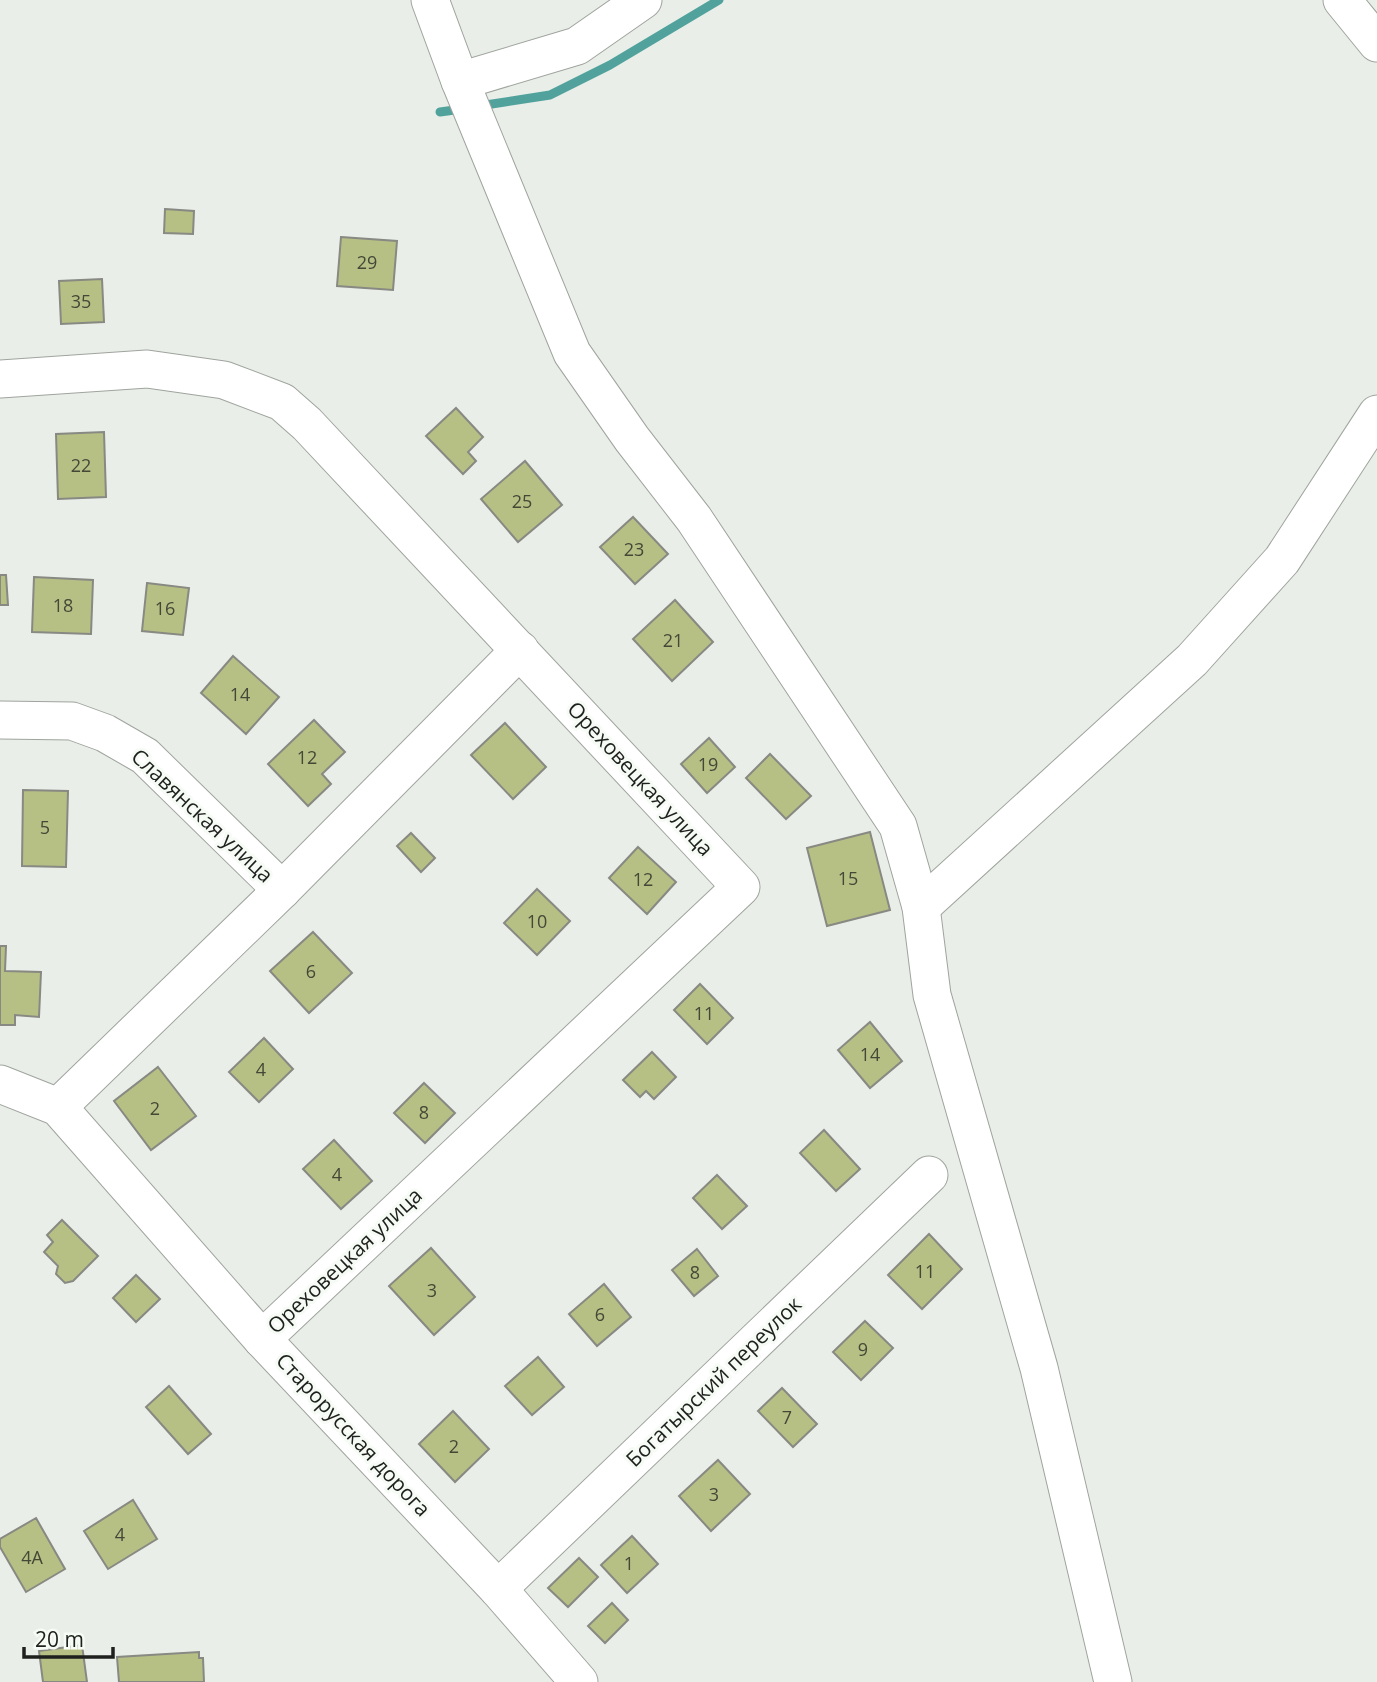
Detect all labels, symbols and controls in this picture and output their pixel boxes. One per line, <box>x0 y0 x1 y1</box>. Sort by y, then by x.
house number: 29 <box>357 250 377 274</box>
house number: 35 <box>71 289 91 313</box>
house number: 22 <box>71 453 91 477</box>
house number: 25 <box>512 489 532 513</box>
house number: 23 <box>624 537 644 561</box>
house number: 18 <box>53 593 73 617</box>
house number: 16 <box>155 596 175 620</box>
house number: 21 <box>663 628 683 652</box>
house number: 14 <box>230 682 250 706</box>
street label: Ореховецкая улица <box>562 695 720 862</box>
street label: Славянская улица <box>126 742 280 888</box>
house number: 12 <box>297 745 317 769</box>
house number: 19 <box>698 752 718 776</box>
house number: 5 <box>40 815 50 839</box>
house number: 15 <box>838 866 858 890</box>
house number: 12 <box>633 867 653 891</box>
house number: 10 <box>527 909 547 933</box>
house number: 6 <box>306 959 316 983</box>
house number: 11 <box>694 1001 714 1025</box>
house number: 14 <box>860 1042 880 1066</box>
house number: 4 <box>256 1057 266 1081</box>
house number: 2 <box>150 1096 160 1120</box>
house number: 8 <box>419 1100 429 1124</box>
house number: 4 <box>332 1162 342 1186</box>
street label: Ореховецкая улица <box>261 1181 428 1339</box>
house number: 11 <box>915 1259 935 1283</box>
house number: 8 <box>690 1260 700 1284</box>
house number: 3 <box>427 1278 437 1302</box>
street label: Богатырский переулок <box>620 1290 807 1472</box>
house number: 6 <box>595 1302 605 1326</box>
house number: 9 <box>858 1337 868 1361</box>
street label: Старорусская дорога <box>270 1346 437 1522</box>
house number: 7 <box>782 1405 792 1429</box>
house number: 2 <box>449 1434 459 1458</box>
house number: 3 <box>709 1482 719 1506</box>
house number: 4 <box>115 1522 125 1546</box>
house number: 4А <box>21 1545 43 1569</box>
house number: 1 <box>624 1551 634 1575</box>
scale bar <box>24 1616 114 1660</box>
text: 20 m <box>35 1625 84 1653</box>

